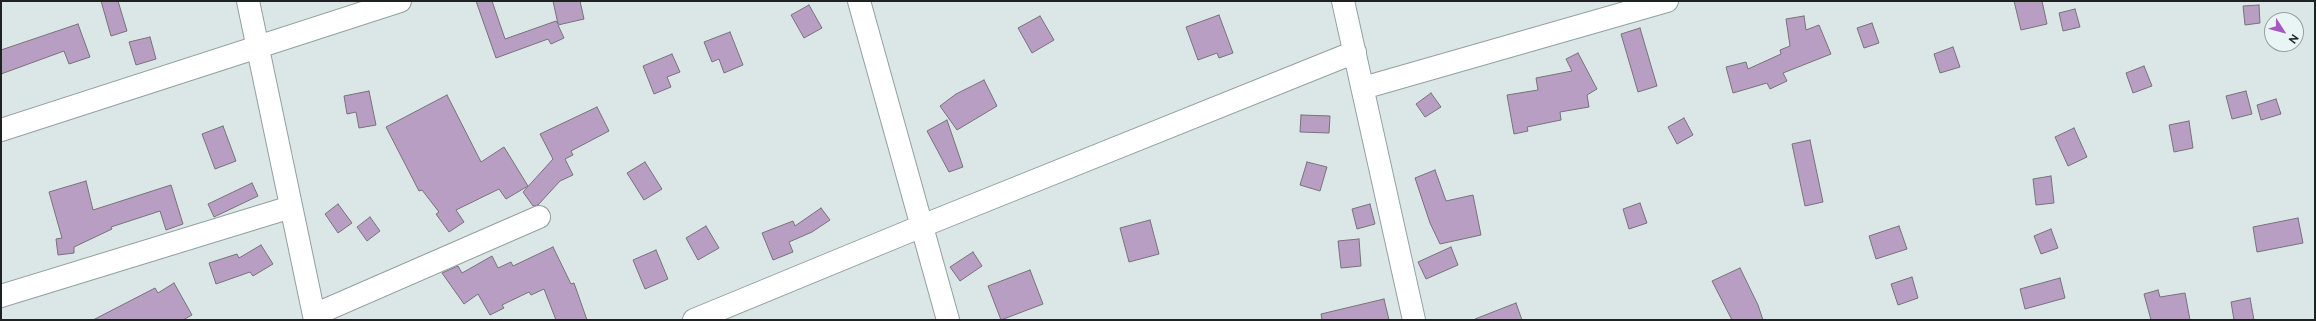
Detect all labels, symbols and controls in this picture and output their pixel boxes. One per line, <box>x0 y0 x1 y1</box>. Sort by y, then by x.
north arrow <box>2264 12 2304 52</box>
text: N <box>2286 32 2301 46</box>

